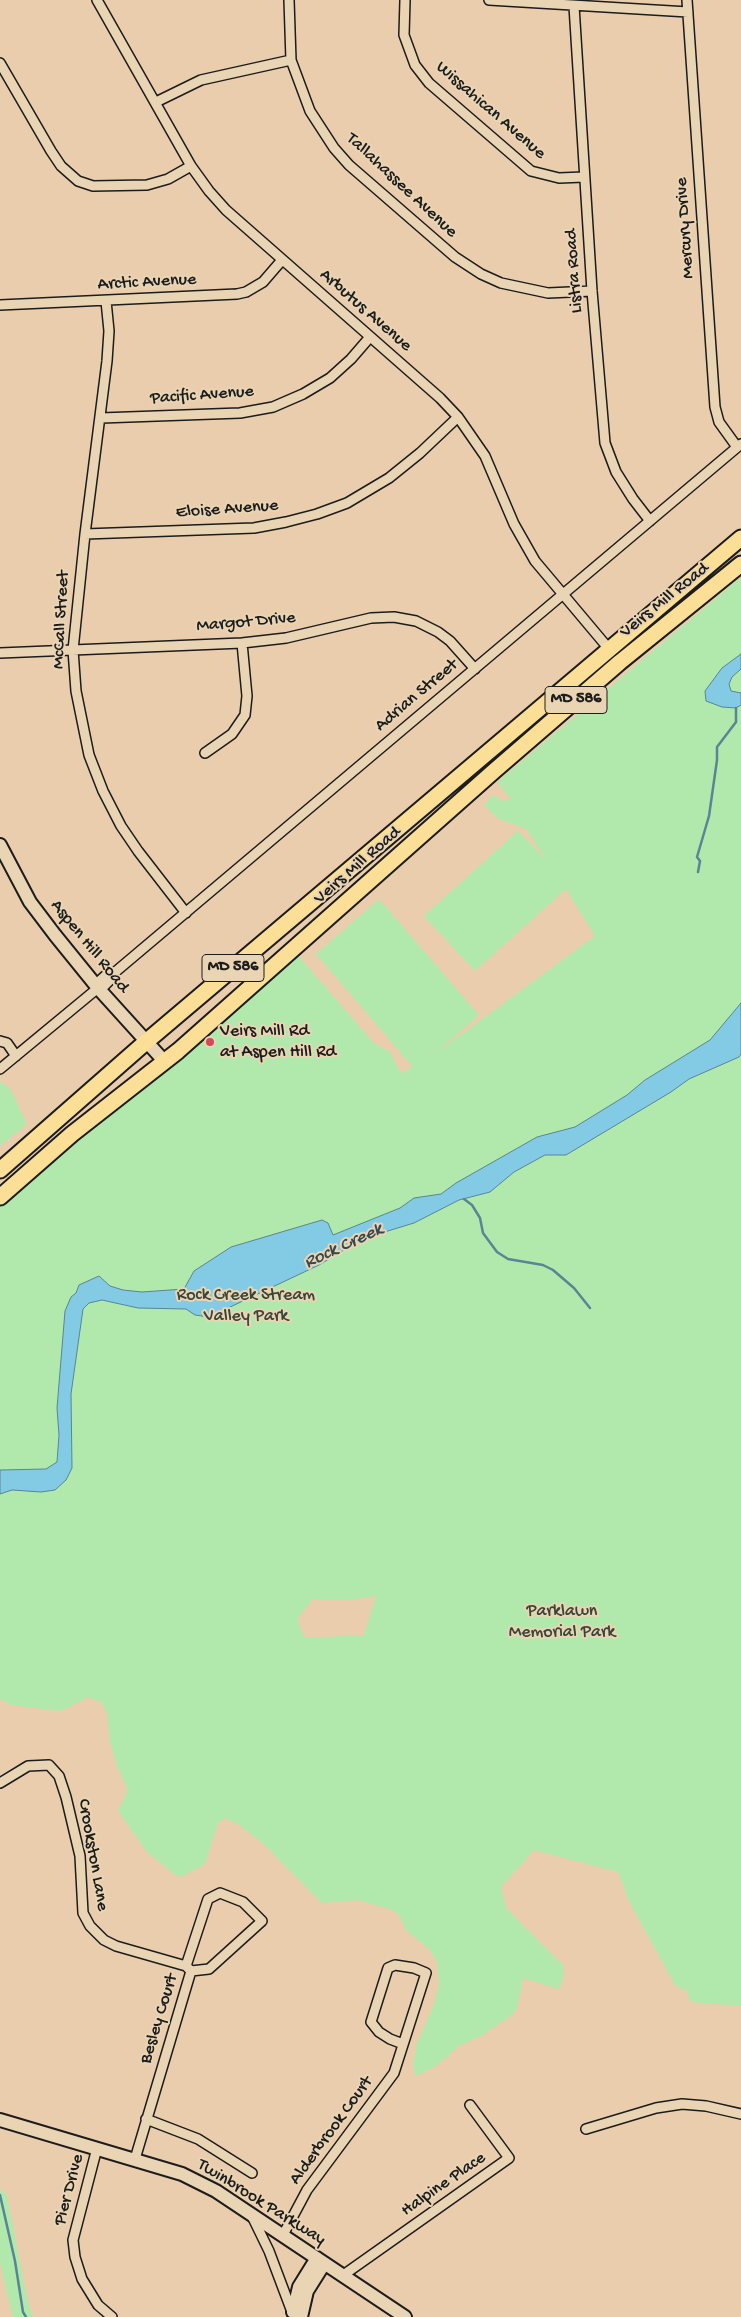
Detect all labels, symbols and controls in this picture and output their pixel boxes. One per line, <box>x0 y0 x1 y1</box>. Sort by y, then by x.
street label: Wissahican Avenue <box>430 57 550 165</box>
street label: Tallahassee Avenue <box>341 129 461 243</box>
street label: Mercury Drive <box>672 177 700 279</box>
street label: Listra Road <box>561 228 589 314</box>
street label: Arbutus Avenue <box>314 265 416 357</box>
street label: Arctic Avenue <box>97 270 197 296</box>
street label: Pacific Avenue <box>149 382 255 410</box>
street label: Eloise Avenue <box>175 496 279 524</box>
street label: Veirs Mill Road <box>616 559 714 643</box>
street label: McCall Street <box>49 570 75 670</box>
street label: Margot Drive <box>196 608 296 638</box>
street label: Adrian Street <box>371 655 463 737</box>
road number: MD 586 <box>545 686 607 714</box>
street label: Veirs Mill Road <box>310 822 406 910</box>
street label: Aspen Hill Road <box>45 896 133 998</box>
road number: MD 586 <box>202 954 264 981</box>
place label: Veirs Mill Rd at Aspen Hill Rd <box>220 1021 336 1064</box>
marker: Veirs Mill Rd at Aspen Hill Rd <box>204 1036 216 1048</box>
water label: Rock Creek <box>301 1219 387 1275</box>
park label: Rock Creek Stream Valley Park <box>177 1285 315 1328</box>
park label: Parklawn Memorial Park <box>509 1601 615 1644</box>
street label: Crookston Lane <box>72 1797 112 1913</box>
street label: Besley Court <box>136 1971 184 2067</box>
street label: Alderbrook Court <box>285 2073 379 2189</box>
street label: Halpine Place <box>398 2148 490 2222</box>
street label: Pier Drive <box>50 2152 90 2228</box>
street label: Twinbrook Parkway <box>193 2155 329 2251</box>

